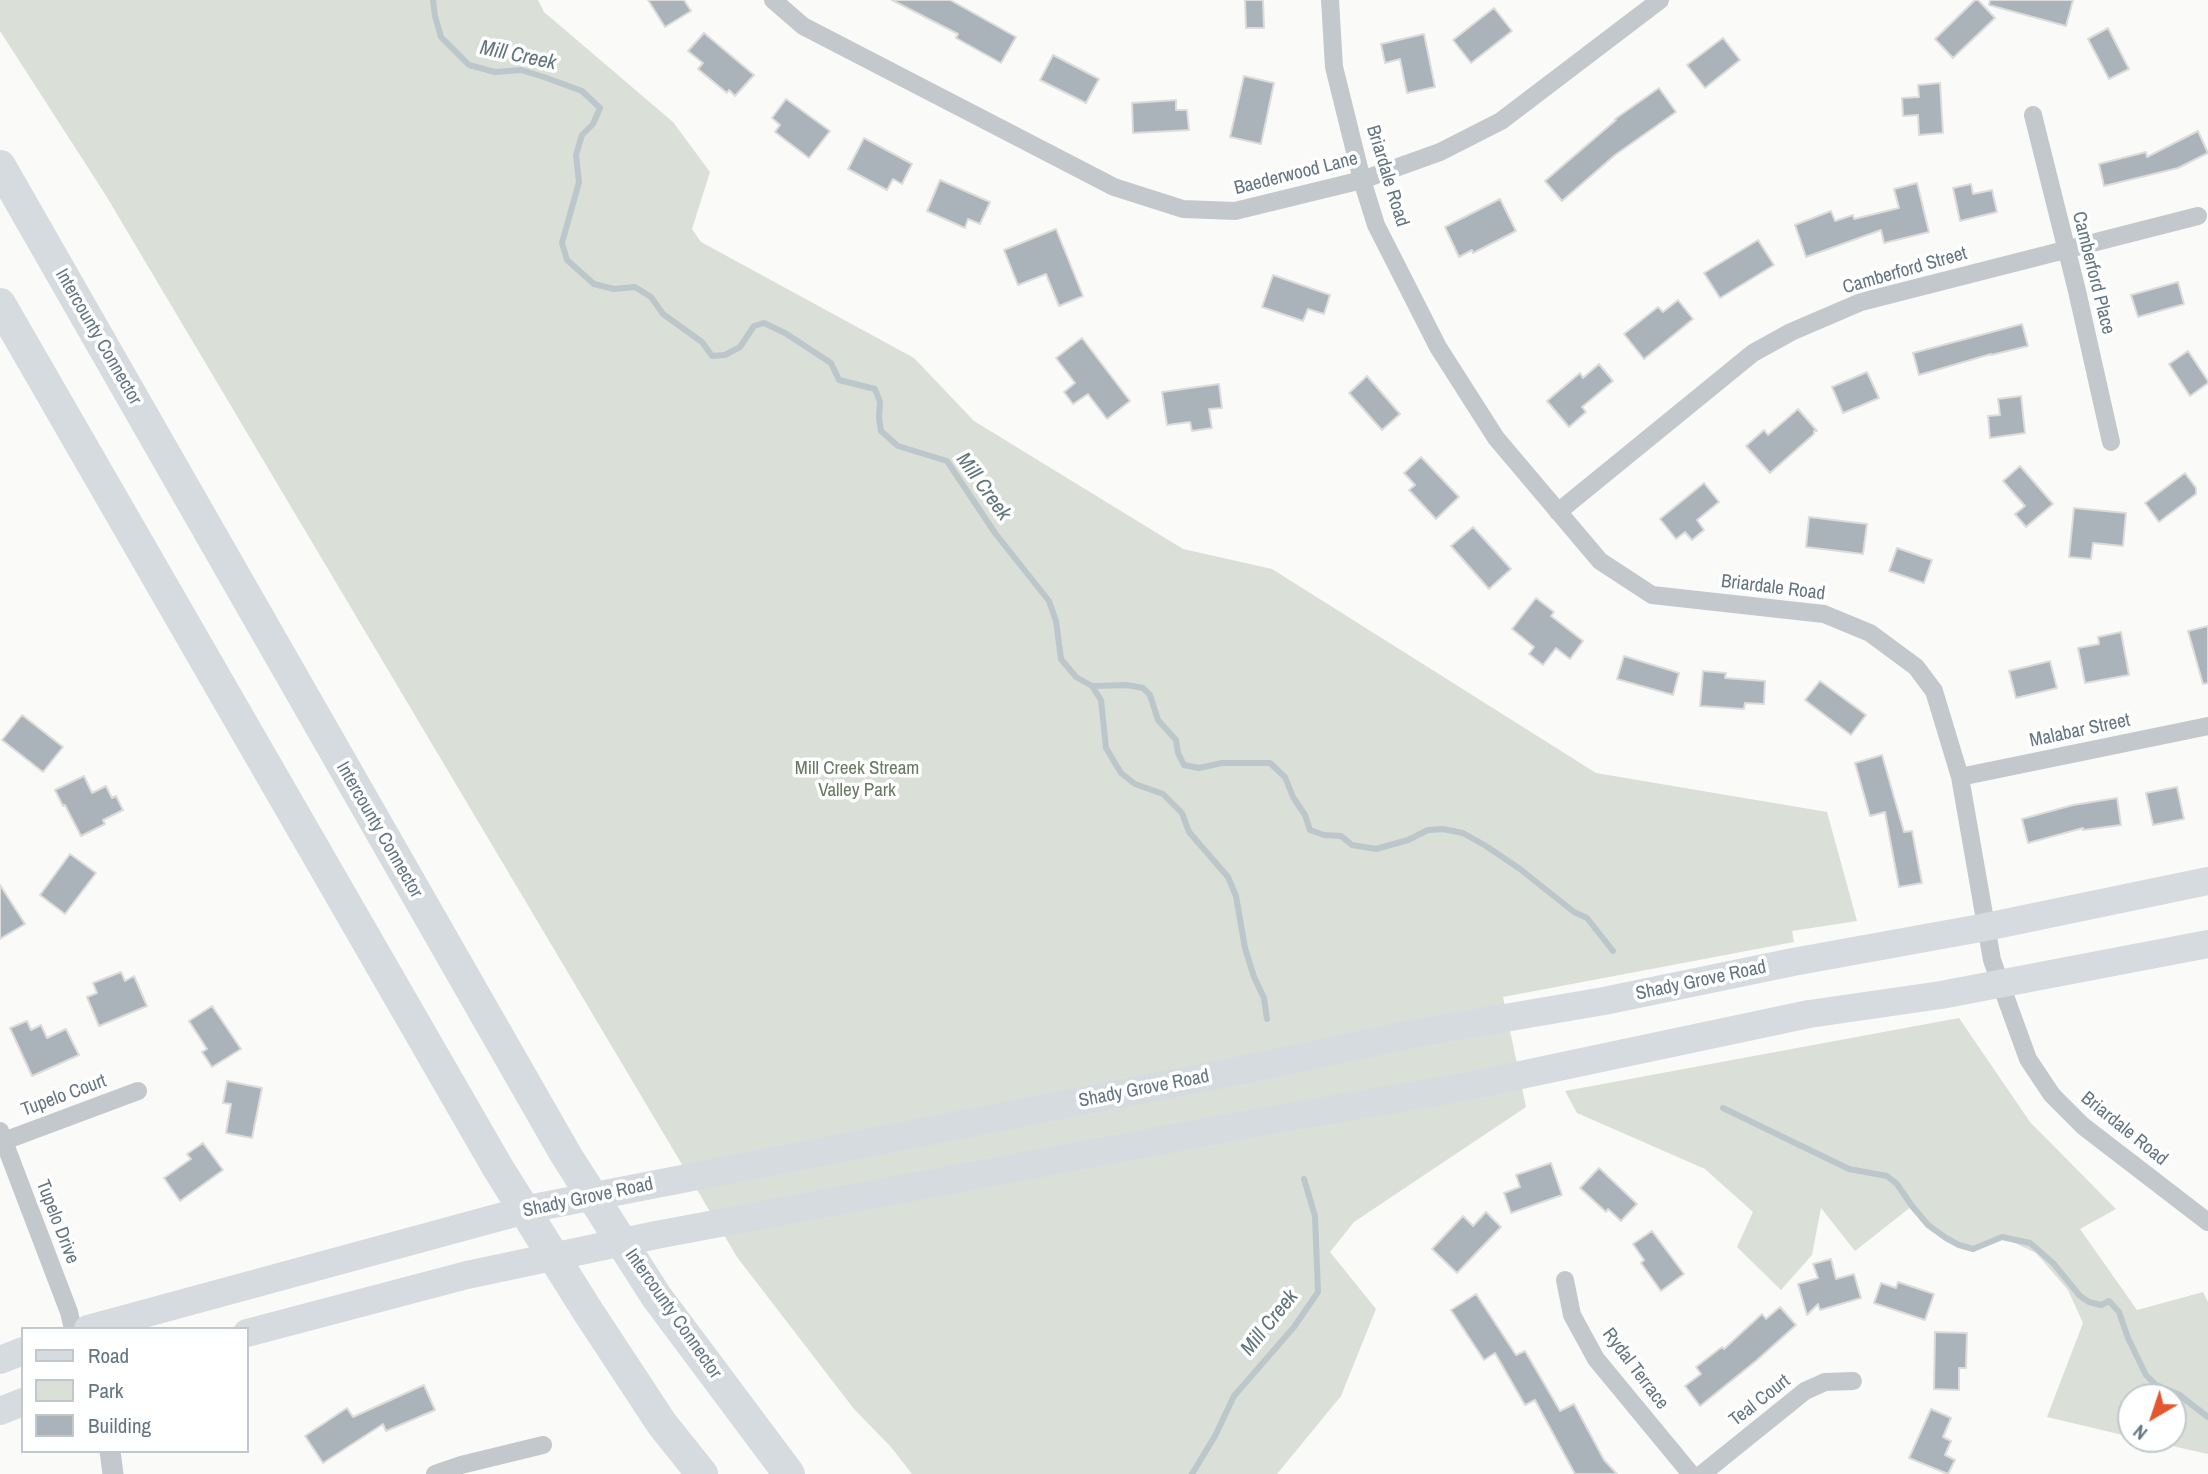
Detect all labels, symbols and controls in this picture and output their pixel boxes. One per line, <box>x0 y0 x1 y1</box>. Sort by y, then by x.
water label: Mill Creek <box>477 36 559 76</box>
street label: Briardale Road <box>1361 123 1413 229</box>
street label: Baederwood Lane <box>1232 148 1360 200</box>
street label: Camberford Place <box>2067 209 2119 337</box>
street label: Camberford Street <box>1840 242 1970 300</box>
street label: Intercounty Connector <box>50 265 146 409</box>
water label: Mill Creek <box>950 448 1016 526</box>
street label: Briardale Road <box>1720 570 1826 606</box>
street label: Malabar Street <box>2028 709 2132 753</box>
street label: Intercounty Connector <box>331 758 427 902</box>
park label: Mill Creek Stream Valley Park <box>795 758 919 802</box>
street label: Shady Grove Road <box>1634 956 1768 1006</box>
street label: Shady Grove Road <box>1077 1065 1211 1113</box>
street label: Tupelo Court <box>18 1070 110 1122</box>
street label: Briardale Road <box>2076 1087 2172 1171</box>
street label: Shady Grove Road <box>521 1173 655 1223</box>
street label: Tupelo Drive <box>31 1177 83 1267</box>
street label: Intercounty Connector <box>620 1245 726 1383</box>
water label: Mill Creek <box>1236 1285 1304 1361</box>
street label: Rydal Terrace <box>1597 1324 1673 1414</box>
legend <box>21 1327 248 1453</box>
text: Road <box>88 1341 129 1370</box>
street label: Teal Court <box>1725 1370 1795 1432</box>
text: Park <box>88 1376 123 1405</box>
north arrow <box>2117 1383 2187 1453</box>
text: Building <box>88 1411 151 1440</box>
text: N <box>2127 1419 2153 1446</box>

